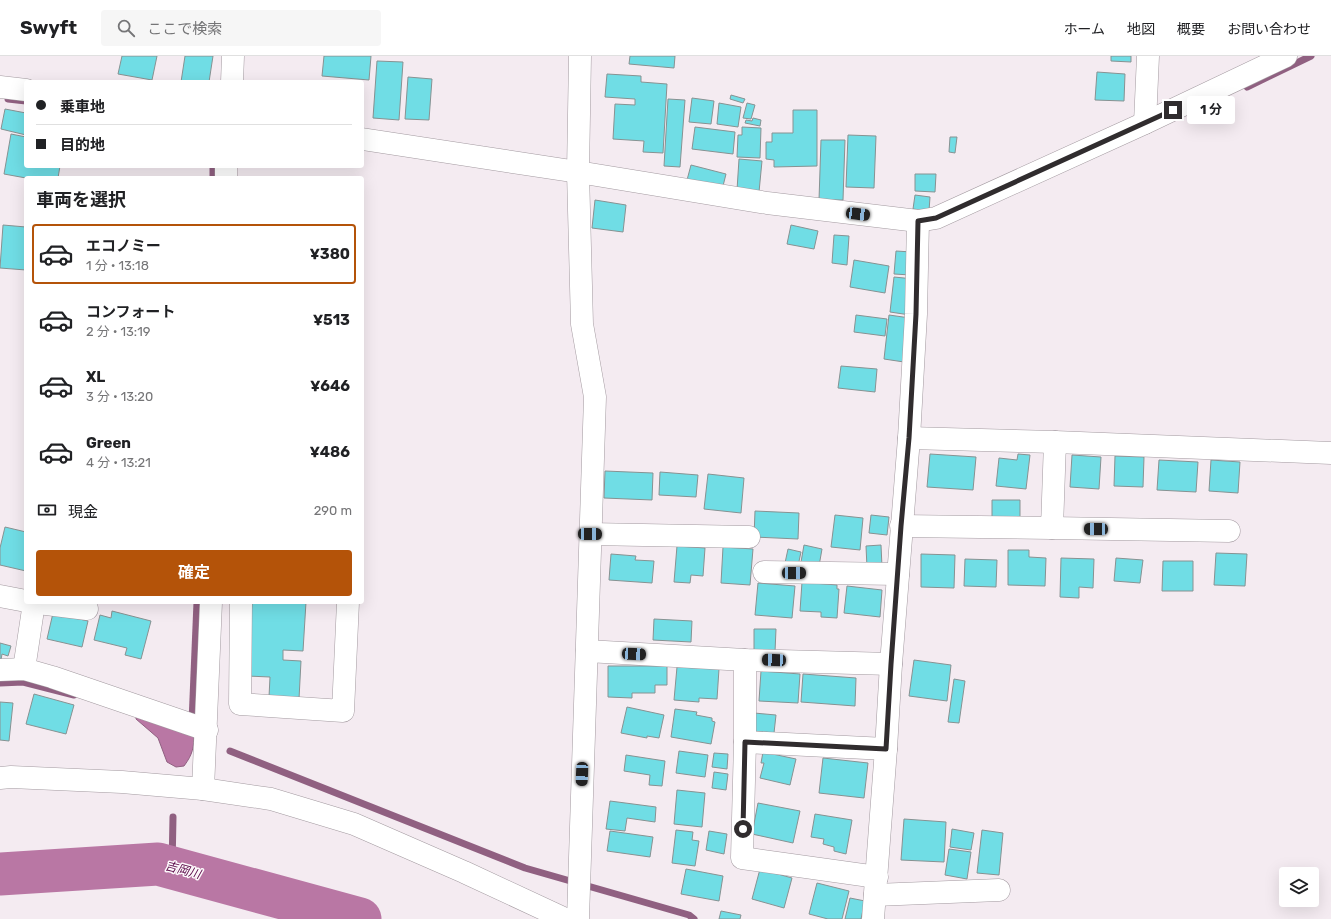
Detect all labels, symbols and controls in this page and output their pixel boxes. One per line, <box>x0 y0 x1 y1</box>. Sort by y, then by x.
search box <box>101 10 381 46</box>
text: Swyft <box>20 16 77 39</box>
icon: search <box>115 17 137 39</box>
text: ここで検索 <box>147 20 222 38</box>
text: ホーム <box>1063 21 1105 38</box>
text: 地図 <box>1127 21 1155 38</box>
text: 概要 <box>1177 21 1205 38</box>
text: お問い合わせ <box>1227 21 1311 38</box>
callout: 1 分 <box>1187 96 1235 124</box>
text: 乗車地 <box>60 98 105 116</box>
route end <box>1164 101 1182 119</box>
text: 1 分 <box>1200 102 1222 117</box>
text: 目的地 <box>60 136 105 154</box>
text: 車両を選択 <box>36 189 126 211</box>
car <box>845 207 871 221</box>
icon: car <box>38 236 74 272</box>
text: エコノミー <box>86 237 161 255</box>
text: ¥380 <box>309 245 350 263</box>
text: 1 分 · 13:18 <box>86 258 149 273</box>
icon: car <box>38 302 74 338</box>
text: コンフォート <box>86 303 176 321</box>
text: ¥513 <box>313 311 350 329</box>
text: 2 分 · 13:19 <box>86 324 150 339</box>
icon: car <box>38 368 74 404</box>
text: XL <box>86 368 105 386</box>
text: ¥646 <box>310 377 350 395</box>
text: 3 分 · 13:20 <box>86 389 153 404</box>
icon: car <box>38 434 74 470</box>
text: Green <box>86 434 131 452</box>
text: ¥486 <box>309 443 350 461</box>
text: 4 分 · 13:21 <box>86 455 151 470</box>
icon: cash <box>36 499 58 521</box>
text: 現金 <box>68 503 98 521</box>
text: 290 m <box>314 503 352 518</box>
car <box>1084 523 1108 535</box>
car <box>578 528 602 540</box>
button: 確定 <box>36 550 352 596</box>
car <box>782 567 806 579</box>
car <box>622 647 646 661</box>
car <box>762 654 786 666</box>
car <box>576 762 588 786</box>
route start <box>734 820 752 838</box>
water label: 吉岡川 <box>164 859 204 882</box>
map controls <box>1279 867 1319 907</box>
button: layers <box>1279 867 1319 907</box>

